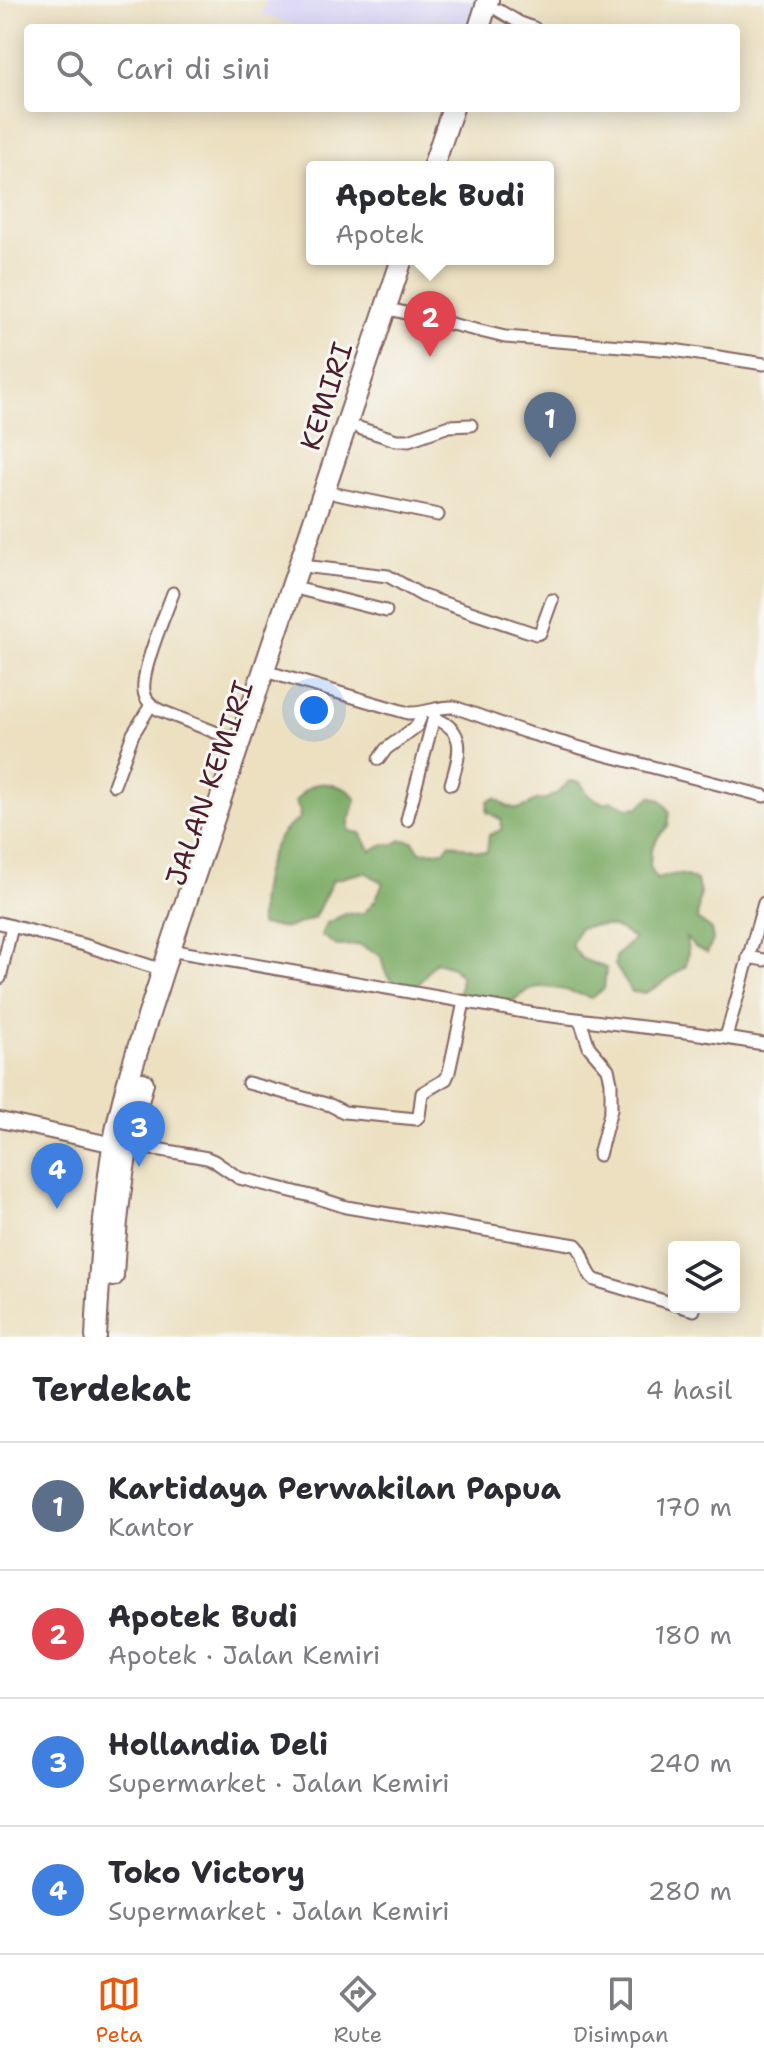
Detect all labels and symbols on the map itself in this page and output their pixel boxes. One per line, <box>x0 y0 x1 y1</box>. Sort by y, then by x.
pin: 2 <box>404 291 456 357</box>
street label: KEMIRI <box>291 337 361 455</box>
pin: 1 <box>524 392 576 458</box>
street label: JALAN KEMIRI <box>156 675 262 891</box>
your location <box>294 690 334 730</box>
pin: 3 <box>113 1101 165 1167</box>
pin: 4 <box>31 1143 83 1209</box>

